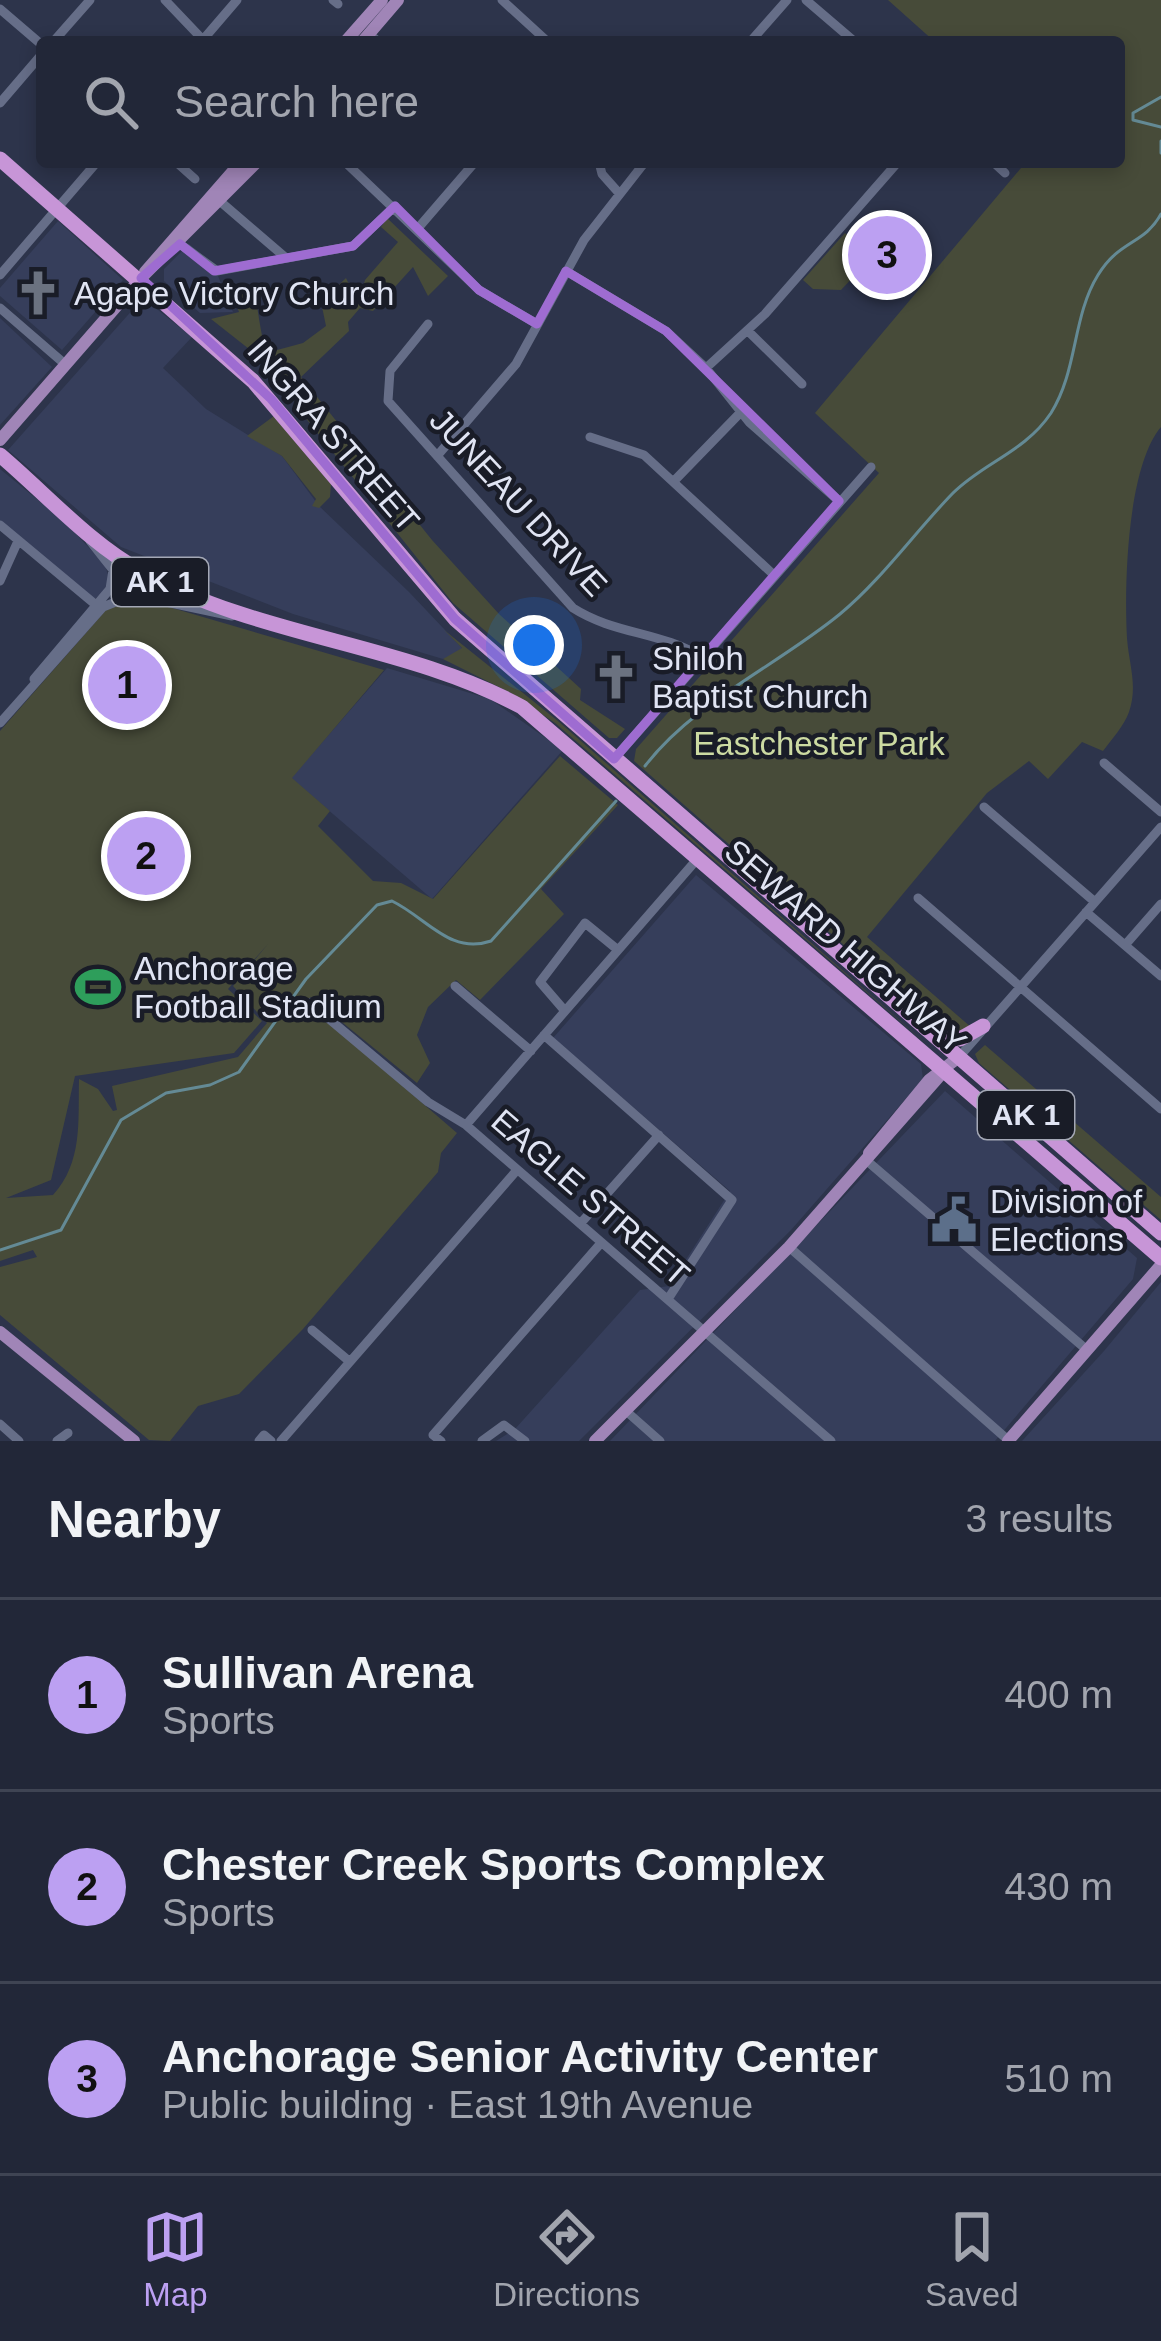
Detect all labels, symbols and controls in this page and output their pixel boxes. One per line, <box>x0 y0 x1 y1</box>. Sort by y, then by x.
search box <box>36 36 1125 168</box>
icon: search <box>78 69 144 135</box>
text: Search here <box>174 76 419 127</box>
pin: 3 <box>848 210 926 300</box>
church icon: Agape Victory Church <box>13 268 63 318</box>
place label: Agape Victory Church <box>74 275 394 312</box>
street label: INGRA STREET <box>240 332 427 539</box>
street label: JUNEAU DRIVE <box>423 401 615 603</box>
road number: AK 1 <box>112 558 208 606</box>
your location <box>504 615 564 675</box>
pin: 1 <box>88 640 166 730</box>
place label: Shiloh Baptist Church <box>652 640 868 715</box>
church icon: Shiloh Baptist Church <box>591 652 641 702</box>
park label: Eastchester Park <box>693 725 945 762</box>
pin: 2 <box>107 811 185 901</box>
street label: SEWARD HIGHWAY <box>718 832 974 1061</box>
place label: Anchorage Football Stadium <box>134 950 382 1025</box>
sports icon: Anchorage Football Stadium <box>73 962 123 1012</box>
road number: AK 1 <box>978 1091 1074 1139</box>
street label: EAGLE STREET <box>484 1102 697 1293</box>
place label: Division of Elections <box>990 1183 1143 1258</box>
public building icon: Division of Elections <box>929 1195 979 1245</box>
text: Nearby <box>48 1491 221 1548</box>
text: 3 results <box>966 1497 1113 1540</box>
text: Sullivan Arena <box>162 1647 473 1698</box>
text: 1 <box>76 1673 98 1716</box>
text: 400 m <box>1005 1673 1113 1716</box>
text: Sports <box>162 1699 275 1742</box>
text: Chester Creek Sports Complex <box>162 1839 825 1890</box>
text: 2 <box>76 1865 98 1908</box>
text: 430 m <box>1005 1865 1113 1908</box>
text: Sports <box>162 1891 275 1934</box>
text: Anchorage Senior Activity Center <box>162 2031 878 2082</box>
text: 3 <box>76 2057 98 2100</box>
text: 510 m <box>1005 2057 1113 2100</box>
text: Public building · East 19th Avenue <box>162 2083 753 2126</box>
tab: Map <box>142 2204 208 2314</box>
tab: Directions <box>493 2204 640 2314</box>
tab: Saved <box>925 2204 1019 2314</box>

